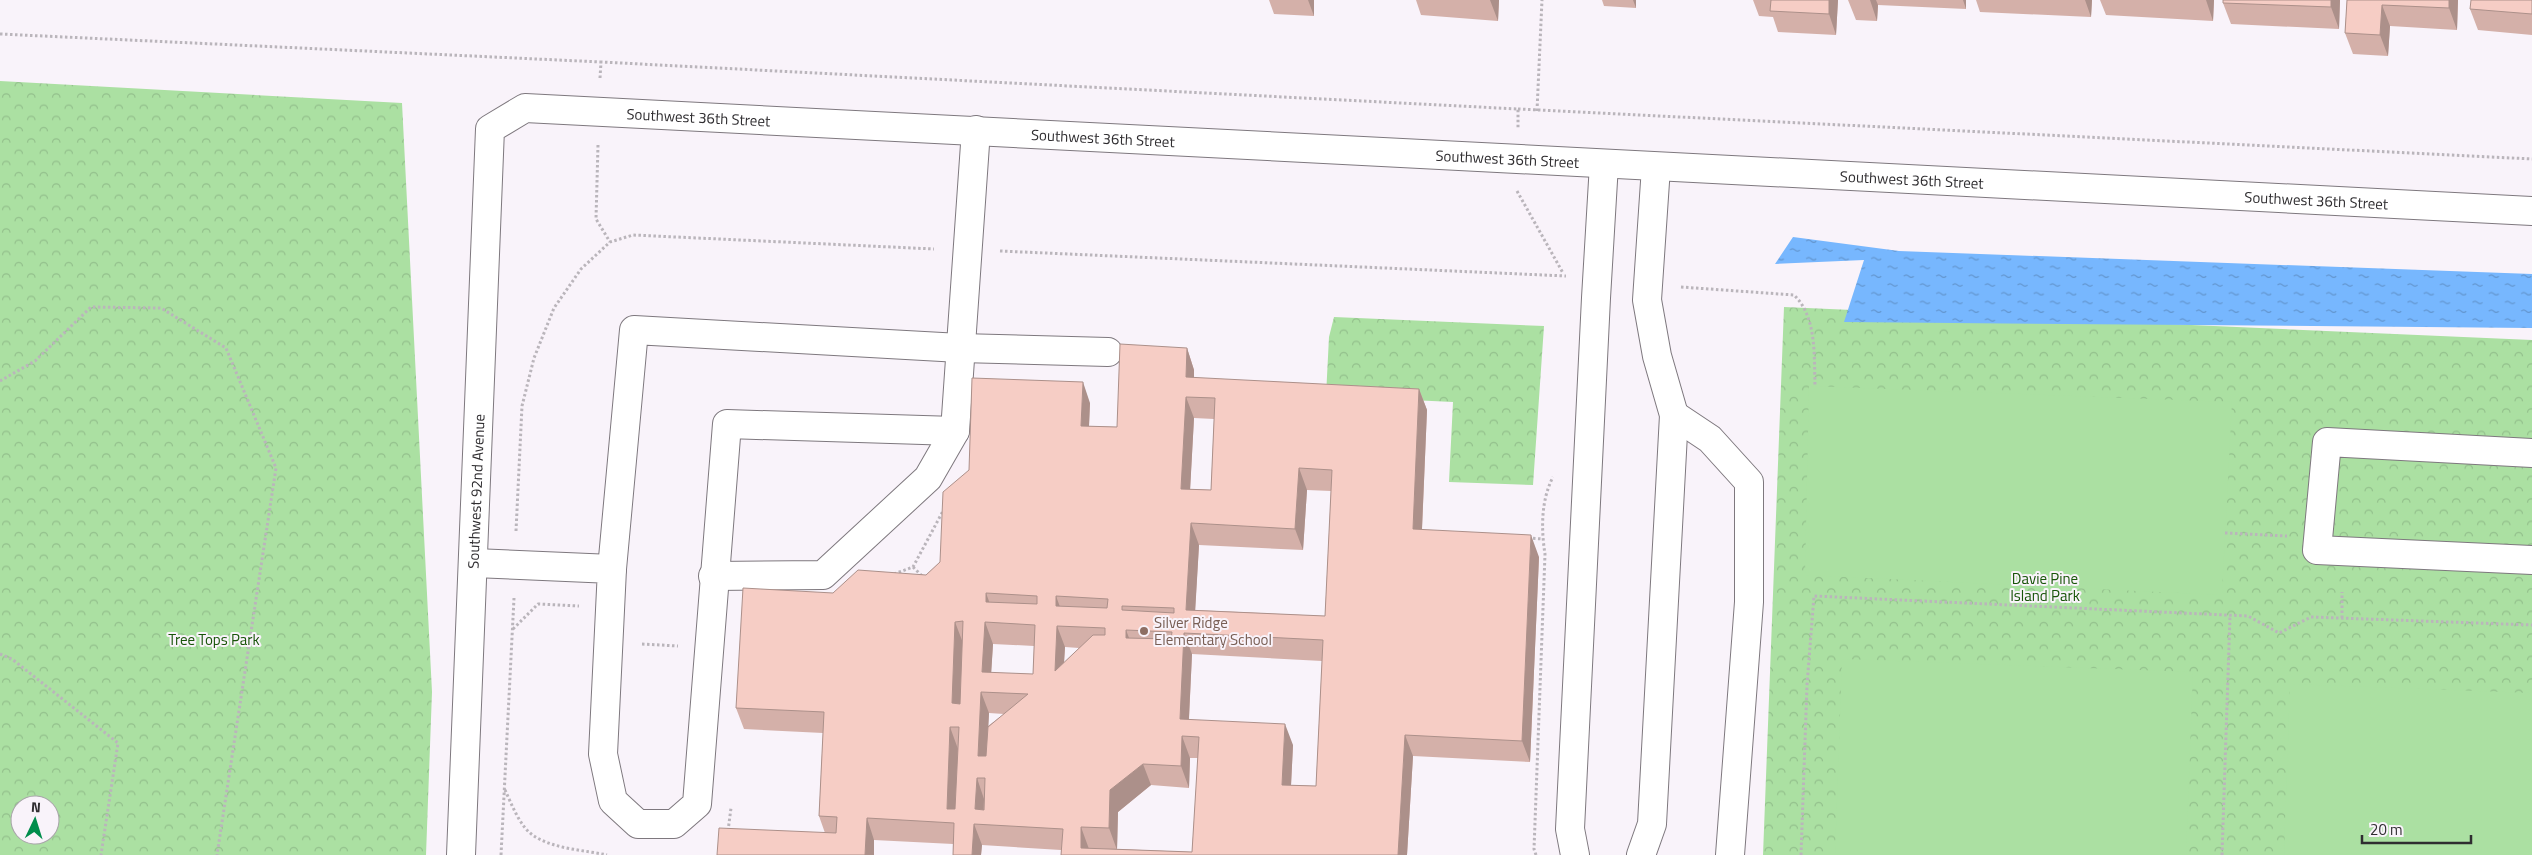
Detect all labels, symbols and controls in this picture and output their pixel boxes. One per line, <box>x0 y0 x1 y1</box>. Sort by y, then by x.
street label: Southwest 36th Street <box>626 102 772 132</box>
street label: Southwest 36th Street <box>1030 122 1176 153</box>
street label: Southwest 36th Street <box>1435 143 1581 174</box>
street label: Southwest 36th Street <box>1839 164 1985 194</box>
street label: Southwest 36th Street <box>2244 185 2389 215</box>
street label: Southwest 92nd Avenue <box>461 413 490 569</box>
park label: Davie Pine Island Park <box>2010 567 2080 607</box>
place label: Silver Ridge Elementary School <box>1154 611 1272 651</box>
marker: Silver Ridge Elementary School <box>1138 625 1150 637</box>
park label: Tree Tops Park <box>168 628 260 651</box>
north arrow <box>10 795 60 845</box>
text: N <box>30 796 42 817</box>
scale bar <box>2362 812 2471 844</box>
text: 20 m <box>2370 818 2403 841</box>

